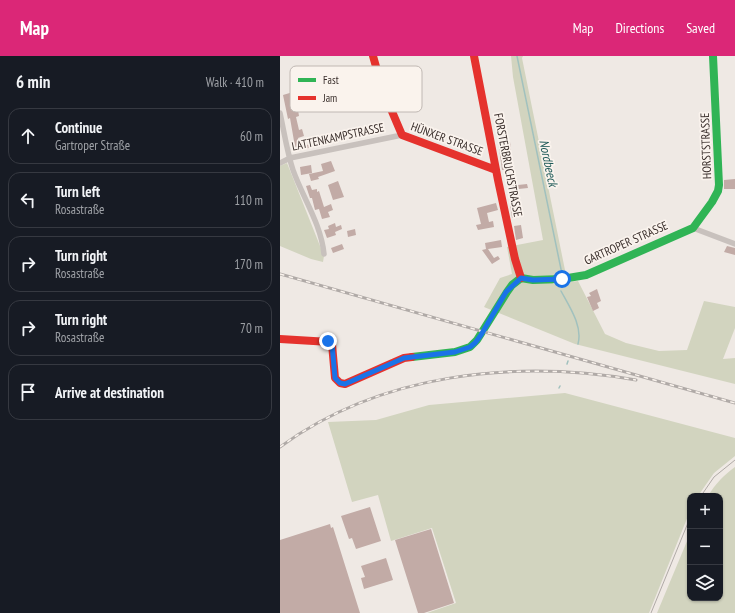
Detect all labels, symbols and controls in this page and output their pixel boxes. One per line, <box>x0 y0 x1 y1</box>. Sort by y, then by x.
text: Map <box>20 16 49 40</box>
text: Map <box>573 19 593 37</box>
text: Directions <box>615 19 664 37</box>
text: Saved <box>686 19 715 37</box>
legend <box>290 66 422 112</box>
text: 6 min <box>16 71 50 93</box>
text: Fast <box>323 73 339 87</box>
text: Walk · 410 m <box>206 74 264 91</box>
text: Jam <box>322 91 337 105</box>
street label: FORSTERBRUCHSTRASSE <box>491 112 526 218</box>
street label: HORSTSTRASSE <box>697 113 714 179</box>
text: Continue <box>55 118 102 137</box>
street label: LATTENKAMPSTRASSE <box>290 119 385 154</box>
street label: HÜNXER STRASSE <box>409 119 485 159</box>
icon: ahead <box>17 125 39 147</box>
text: 60 m <box>240 128 263 145</box>
text: Gartroper Straße <box>55 137 130 154</box>
water label: Nordbeeck <box>535 138 562 190</box>
text: Turn left <box>55 182 100 201</box>
icon: left <box>17 189 39 211</box>
text: 110 m <box>234 192 263 209</box>
text: Rosastraße <box>55 201 104 218</box>
street label: GARTROPER STRASSE <box>582 217 670 268</box>
text: Turn right <box>55 246 107 265</box>
icon: right <box>17 253 39 275</box>
text: 170 m <box>234 256 263 273</box>
text: Rosastraße <box>55 265 104 282</box>
route start <box>553 270 571 288</box>
text: Turn right <box>55 310 107 329</box>
icon: right <box>17 317 39 339</box>
text: 70 m <box>240 320 263 337</box>
text: Rosastraße <box>55 329 104 346</box>
route end <box>319 332 337 350</box>
icon: arrive <box>17 381 39 403</box>
text: Arrive at destination <box>55 383 164 402</box>
map controls <box>687 493 723 601</box>
button: + <box>687 493 723 529</box>
button: − <box>687 529 723 565</box>
button: layers <box>687 565 723 601</box>

